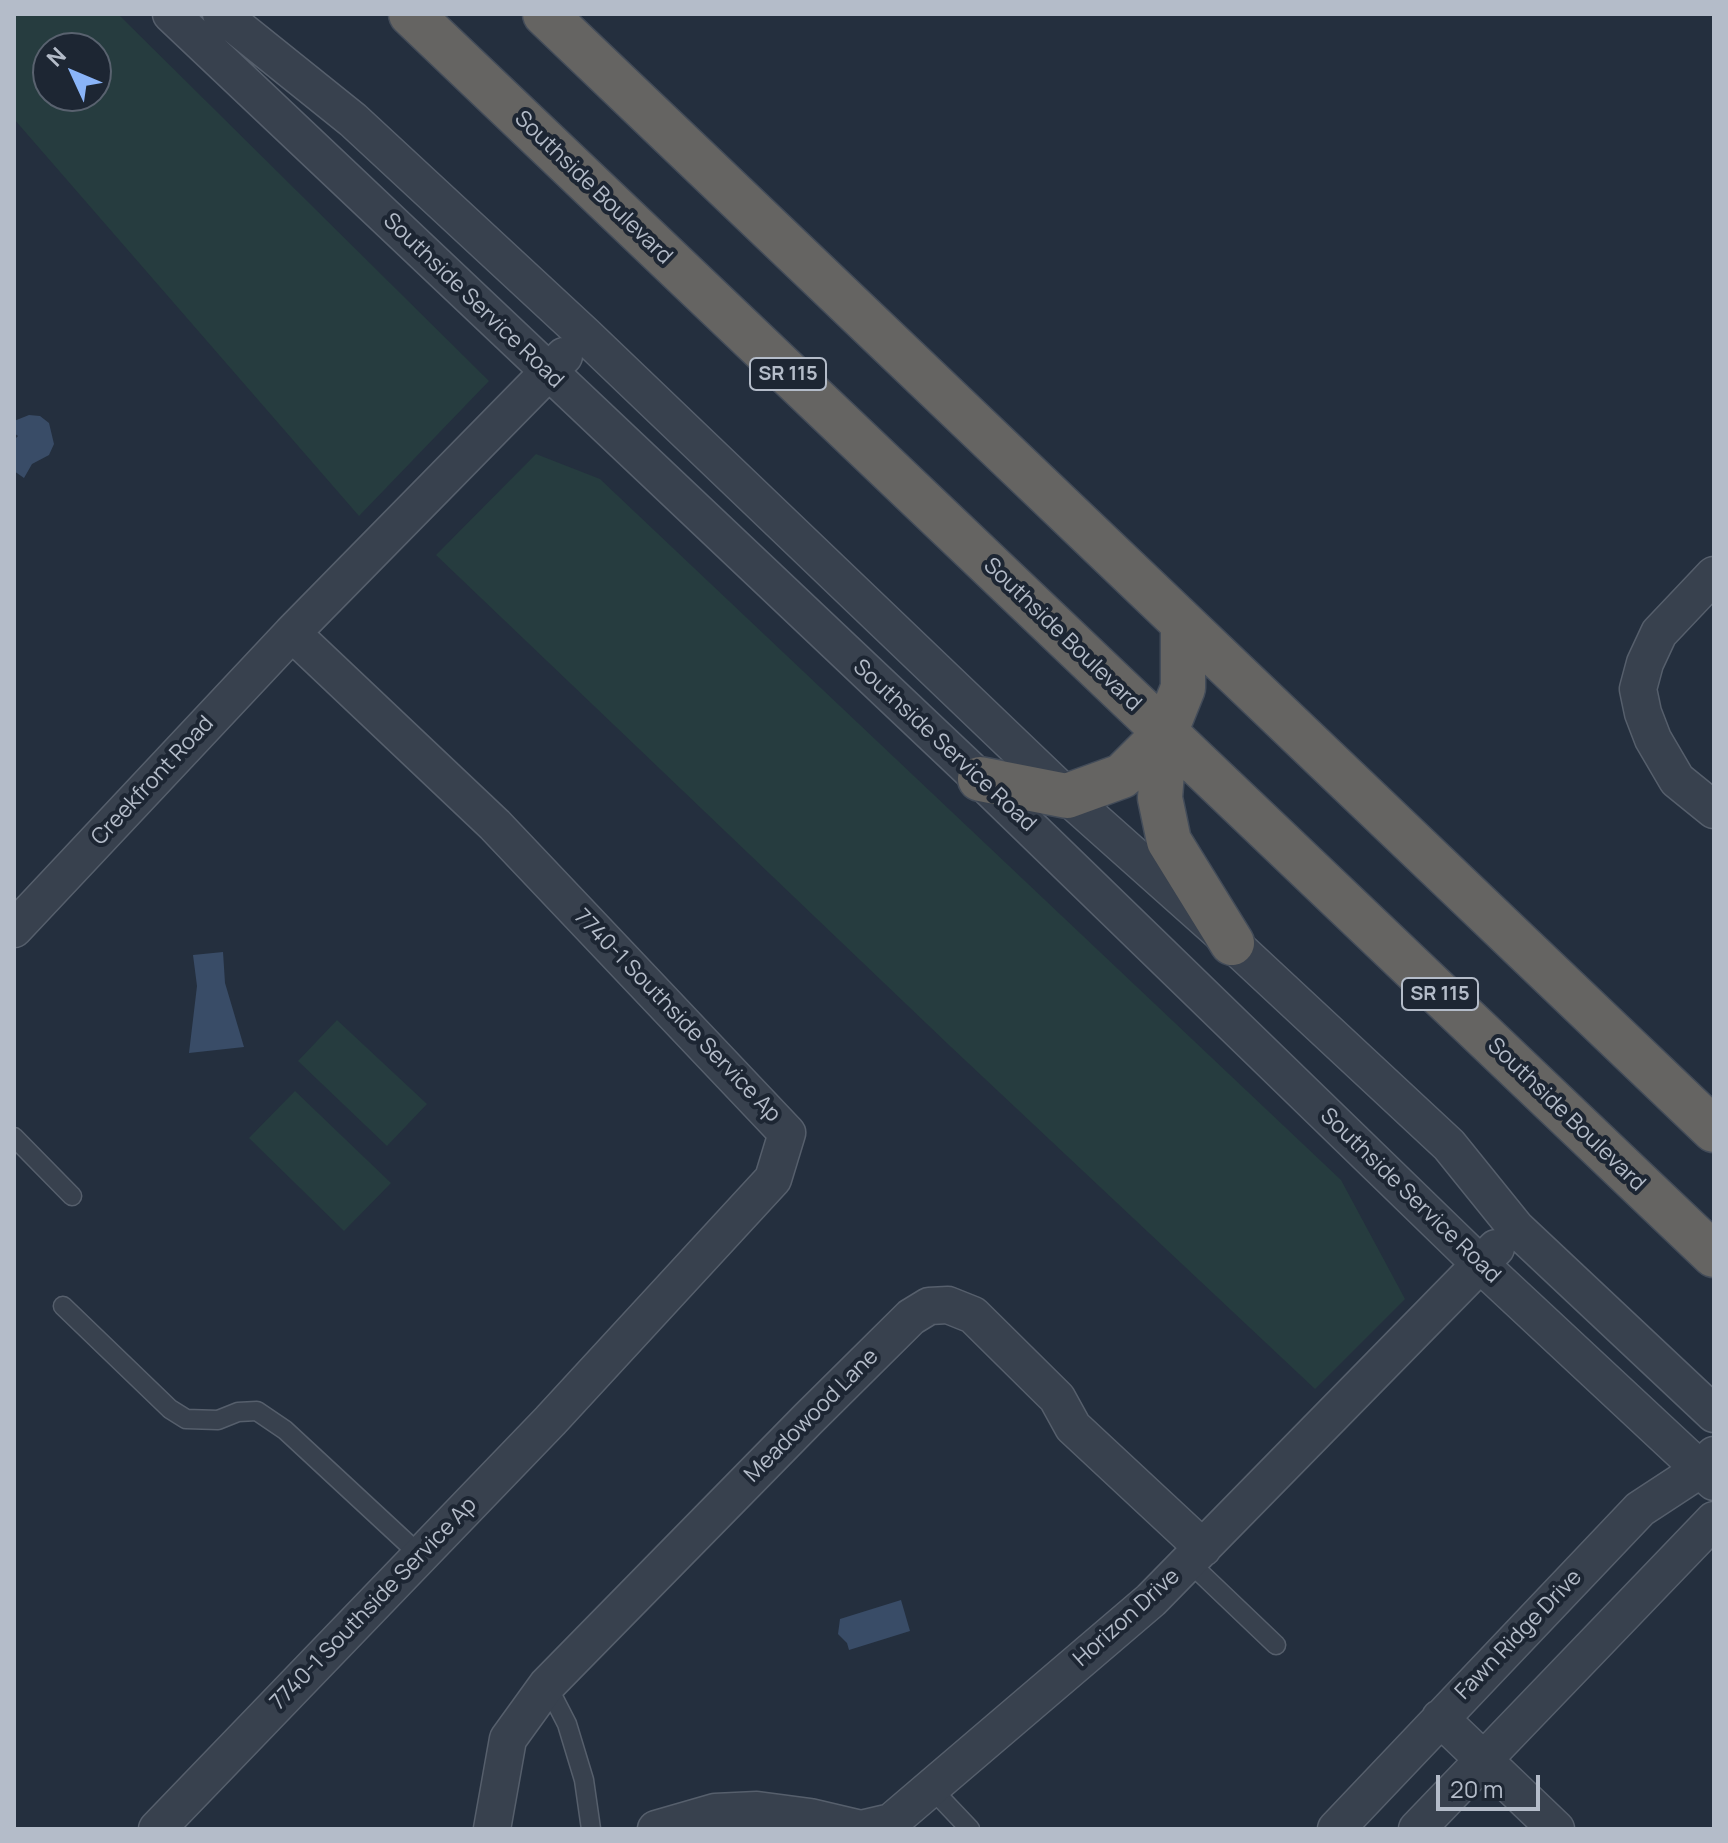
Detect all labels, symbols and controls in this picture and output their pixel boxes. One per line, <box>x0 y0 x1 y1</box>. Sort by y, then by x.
north arrow <box>32 32 112 112</box>
text: N <box>40 41 72 73</box>
street label: Southside Boulevard <box>509 106 677 270</box>
street label: Southside Service Road <box>377 208 569 394</box>
road number: SR 115 <box>750 358 826 390</box>
street label: Southside Boulevard <box>978 553 1146 717</box>
street label: Southside Service Road <box>847 654 1041 838</box>
street label: Creekfront Road <box>86 711 220 851</box>
street label: 7740-1 Southside Service Ap <box>568 904 786 1128</box>
road number: SR 115 <box>1402 978 1478 1010</box>
street label: Southside Boulevard <box>1482 1033 1650 1197</box>
street label: Southside Service Road <box>1314 1103 1506 1289</box>
street label: Meadowood Lane <box>740 1344 884 1488</box>
street label: 7740-1 Southside Service Ap <box>265 1492 483 1716</box>
street label: Horizon Drive <box>1068 1563 1186 1673</box>
street label: Fawn Ridge Drive <box>1450 1564 1588 1706</box>
scale bar <box>1440 1759 1544 1809</box>
text: 20 m <box>1450 1772 1503 1805</box>

